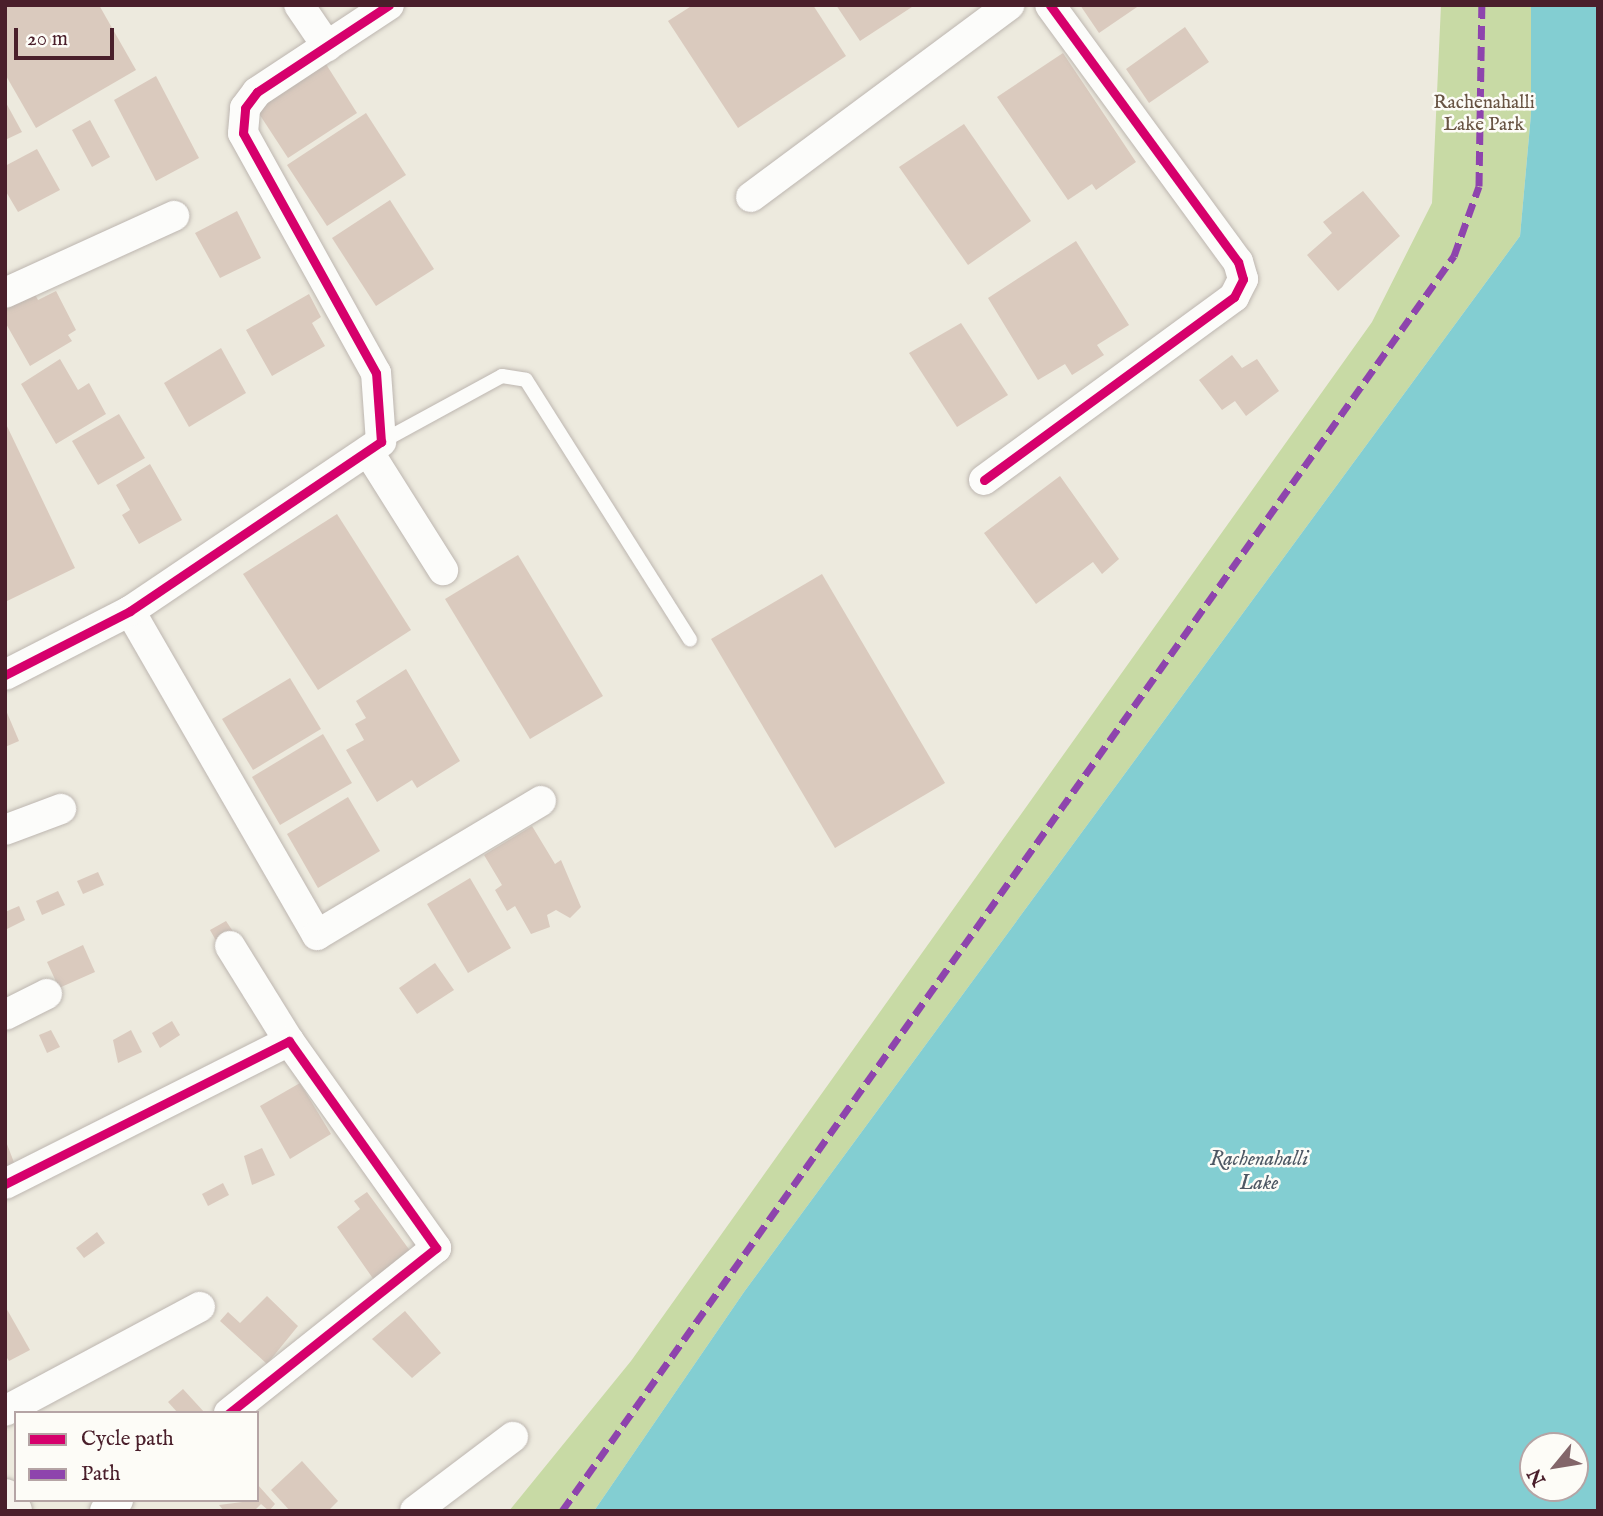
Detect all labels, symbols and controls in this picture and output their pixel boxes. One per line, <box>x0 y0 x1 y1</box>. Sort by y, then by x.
scale bar <box>18 14 117 58</box>
text: 20 m <box>27 26 68 53</box>
park label: Rachenahalli Lake Park <box>1433 93 1535 137</box>
water label: Rachenahalli Lake <box>1210 1147 1308 1197</box>
legend <box>14 1411 259 1502</box>
text: Cycle path <box>81 1426 174 1453</box>
north arrow <box>1519 1432 1589 1502</box>
text: Path <box>81 1461 120 1488</box>
text: N <box>1523 1463 1552 1490</box>

